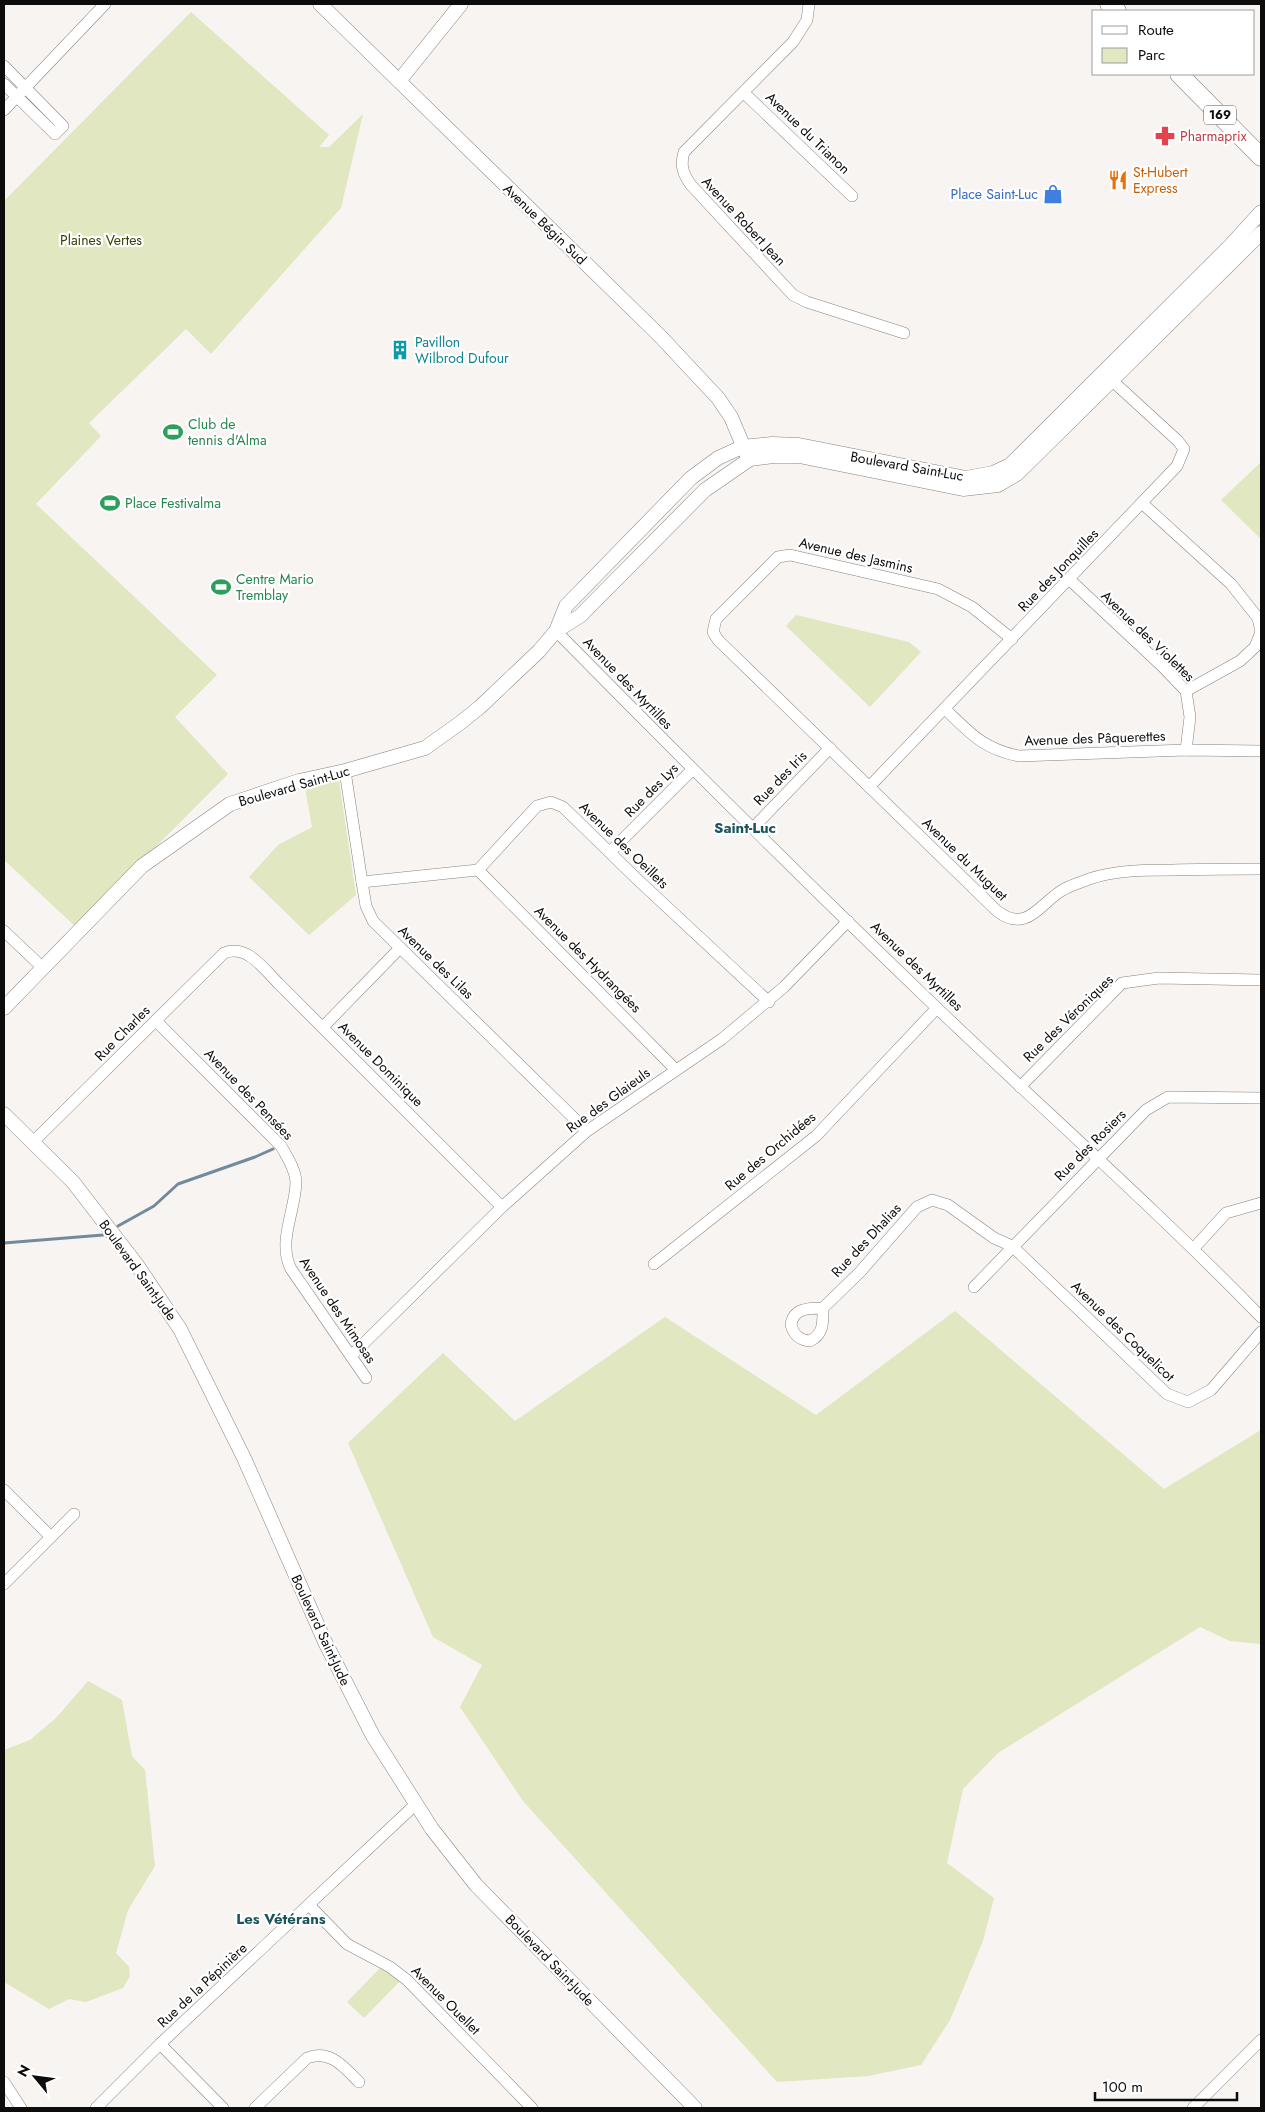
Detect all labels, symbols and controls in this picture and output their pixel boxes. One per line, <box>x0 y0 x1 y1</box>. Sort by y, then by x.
legend <box>1092 10 1255 75</box>
text: Route <box>1138 19 1174 41</box>
text: Parc <box>1138 44 1165 66</box>
street label: Avenue du Trianon <box>761 88 855 178</box>
road number: 169 <box>1204 106 1236 124</box>
pharmacy icon: Pharmaprix <box>1154 125 1176 147</box>
place label: Pharmaprix <box>1180 126 1247 146</box>
place label: St-Hubert Express <box>1133 162 1188 198</box>
restaurant icon: St-Hubert Express <box>1107 169 1129 191</box>
street label: Avenue Robert Jean <box>697 172 791 270</box>
street label: Avenue Bégin Sud <box>499 179 591 269</box>
shop icon: Place Saint-Luc <box>1042 183 1064 205</box>
place label: Place Saint-Luc <box>951 184 1038 204</box>
park label: Plaines Vertes <box>60 230 142 250</box>
place label: Pavillon Wilbrod Dufour <box>415 332 509 368</box>
building icon: Pavillon Wilbrod Dufour <box>389 339 411 361</box>
place label: Club de tennis d'Alma <box>188 414 267 450</box>
sports icon: Club de tennis d'Alma <box>162 421 184 443</box>
street label: Boulevard Saint-Luc <box>849 446 965 486</box>
sports icon: Place Festivalma <box>99 492 121 514</box>
place label: Place Festivalma <box>125 493 221 513</box>
street label: Rue des Jonquilles <box>1013 524 1103 616</box>
street label: Avenue des Jasmins <box>797 532 915 578</box>
place label: Centre Mario Tremblay <box>236 569 314 605</box>
sports icon: Centre Mario Tremblay <box>210 576 232 598</box>
street label: Avenue des Violettes <box>1097 586 1200 686</box>
street label: Avenue des Myrtilles <box>579 632 678 734</box>
street label: Avenue des Pâquerettes <box>1024 726 1166 750</box>
street label: Rue des Iris <box>749 746 811 810</box>
street label: Rue des Lys <box>620 758 683 821</box>
street label: Boulevard Saint-Luc <box>236 761 352 811</box>
street label: Avenue des Oeillets <box>575 797 673 893</box>
street label: Avenue du Muguet <box>918 813 1013 906</box>
district label: Saint-Luc <box>714 817 776 839</box>
street label: Avenue des Hydrangées <box>530 901 646 1017</box>
street label: Avenue des Myrtilles <box>866 917 968 1016</box>
street label: Avenue des Lilas <box>394 921 479 1004</box>
street label: Rue des Véroniques <box>1018 969 1118 1066</box>
street label: Rue Charles <box>90 1001 154 1065</box>
street label: Avenue Dominique <box>334 1017 428 1111</box>
street label: Avenue des Pensées <box>200 1044 298 1144</box>
street label: Rue des Glaieuls <box>562 1062 654 1137</box>
street label: Rue des Rosiers <box>1050 1104 1131 1185</box>
street label: Rue des Orchidées <box>720 1107 820 1195</box>
street label: Rue des Dhalias <box>826 1198 906 1281</box>
street label: Boulevard Saint-Jude <box>94 1215 182 1325</box>
street label: Avenue des Mimosas <box>295 1253 381 1367</box>
street label: Avenue des Coquelicot <box>1067 1276 1180 1386</box>
street label: Boulevard Saint-Jude <box>286 1571 356 1689</box>
district label: Les Vétérans <box>236 1908 326 1930</box>
street label: Boulevard Saint-Jude <box>501 1910 599 2010</box>
street label: Rue de la Pépinière <box>153 1938 251 2032</box>
street label: Avenue Ouellet <box>407 1961 485 2039</box>
north arrow <box>10 2052 60 2102</box>
text: N <box>12 2061 35 2080</box>
scale bar <box>1095 2070 1238 2102</box>
text: 100 m <box>1102 2076 1143 2098</box>

